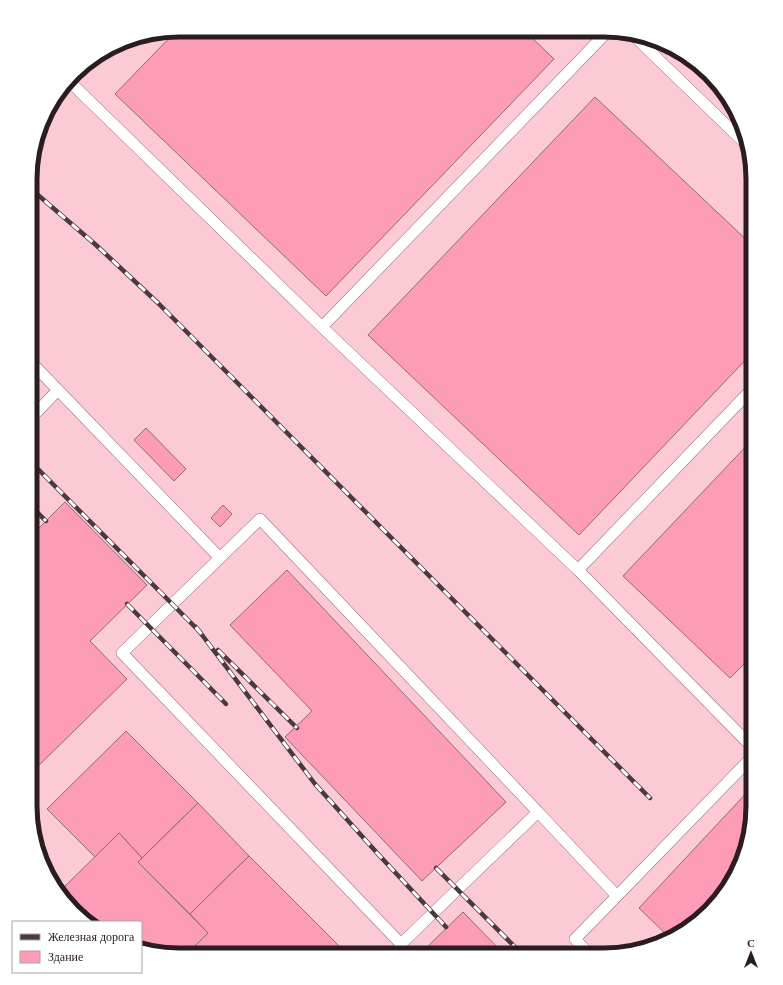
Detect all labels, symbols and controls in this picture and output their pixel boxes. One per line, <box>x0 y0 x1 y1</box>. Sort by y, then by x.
legend <box>12 921 142 973</box>
text: Железная дорога <box>48 930 135 944</box>
north arrow <box>731 933 771 973</box>
text: С <box>747 937 755 949</box>
text: Здание <box>48 950 83 964</box>

